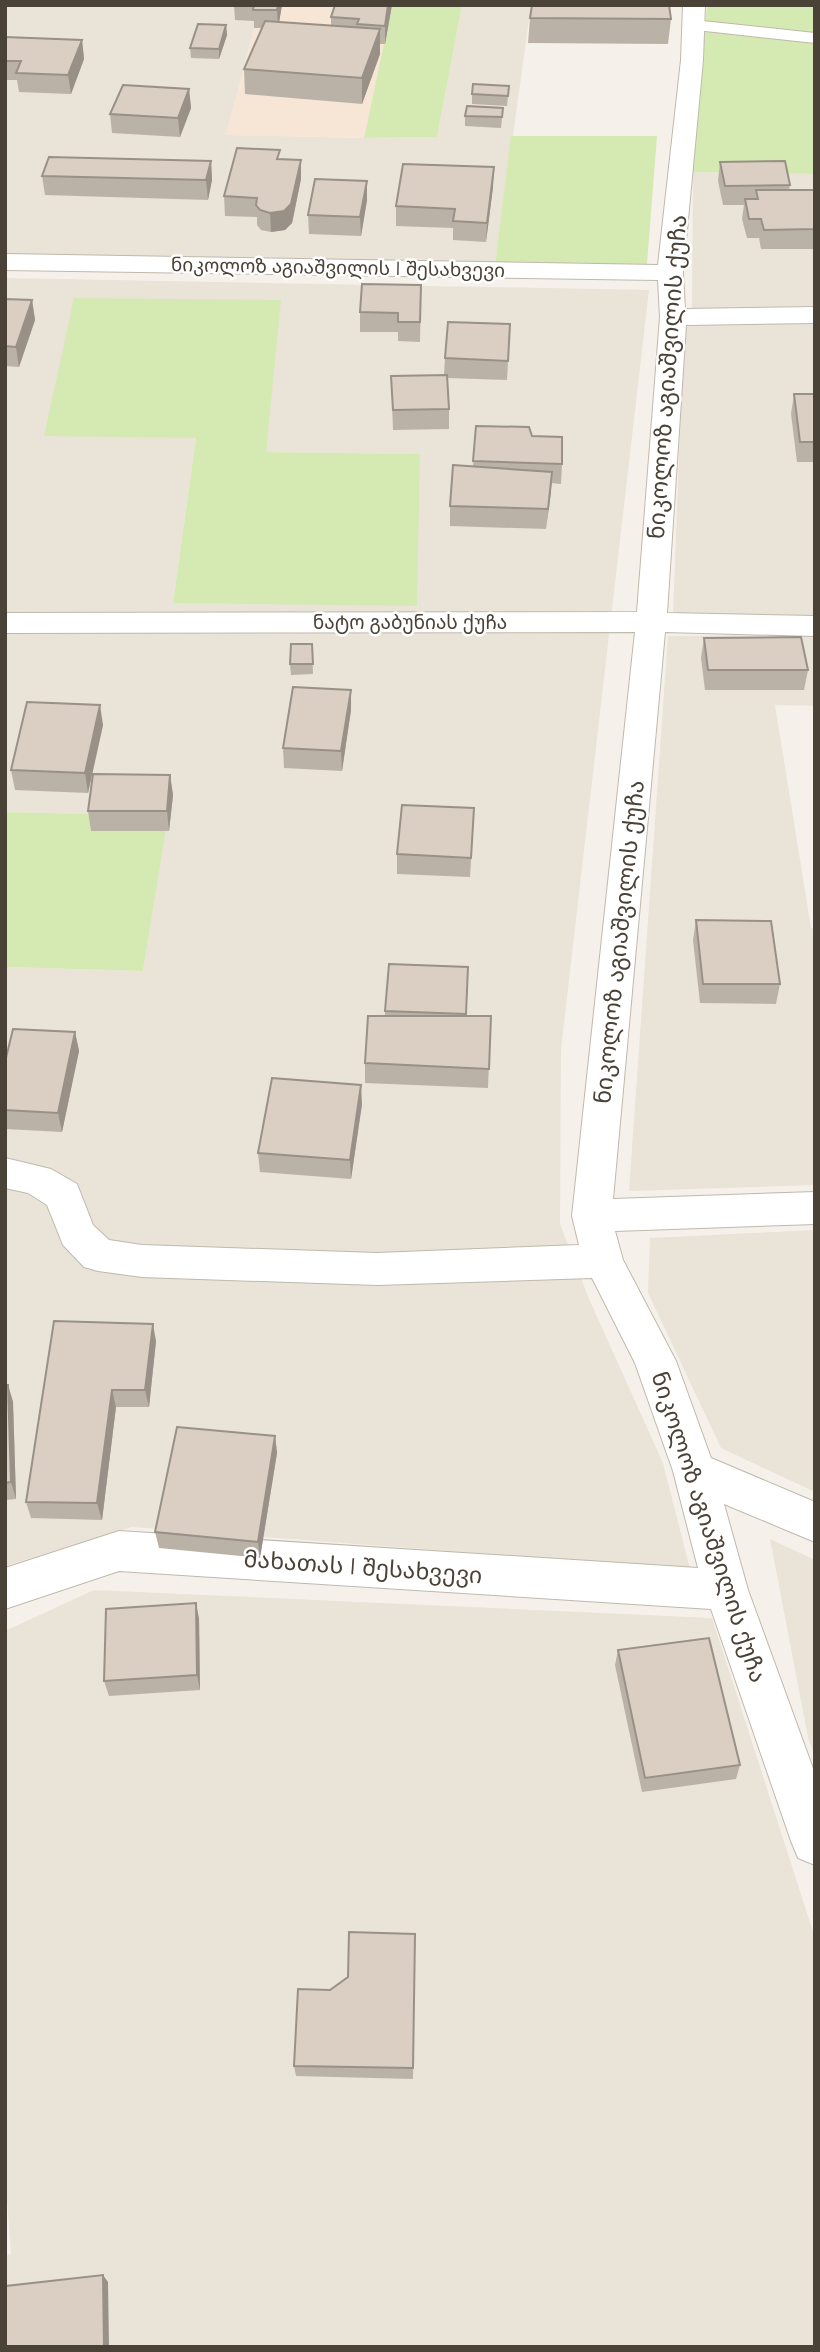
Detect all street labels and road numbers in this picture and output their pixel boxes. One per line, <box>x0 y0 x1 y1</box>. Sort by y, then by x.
street label: ნიკოლოზ აგიაშვილის ქუჩა <box>642 214 692 540</box>
street label: ნიკოლოზ აგიაშვილის I შესახვევი <box>171 253 505 283</box>
street label: ნატო გაბუნიას ქუჩა <box>313 611 507 634</box>
street label: ნიკოლოზ აგიაშვილის ქუჩა <box>588 779 650 1105</box>
street label: ნიკოლოზ აგიაშვილის ქუჩა <box>645 1368 773 1686</box>
street label: მახათას I შესახვევი <box>243 1545 483 1589</box>

